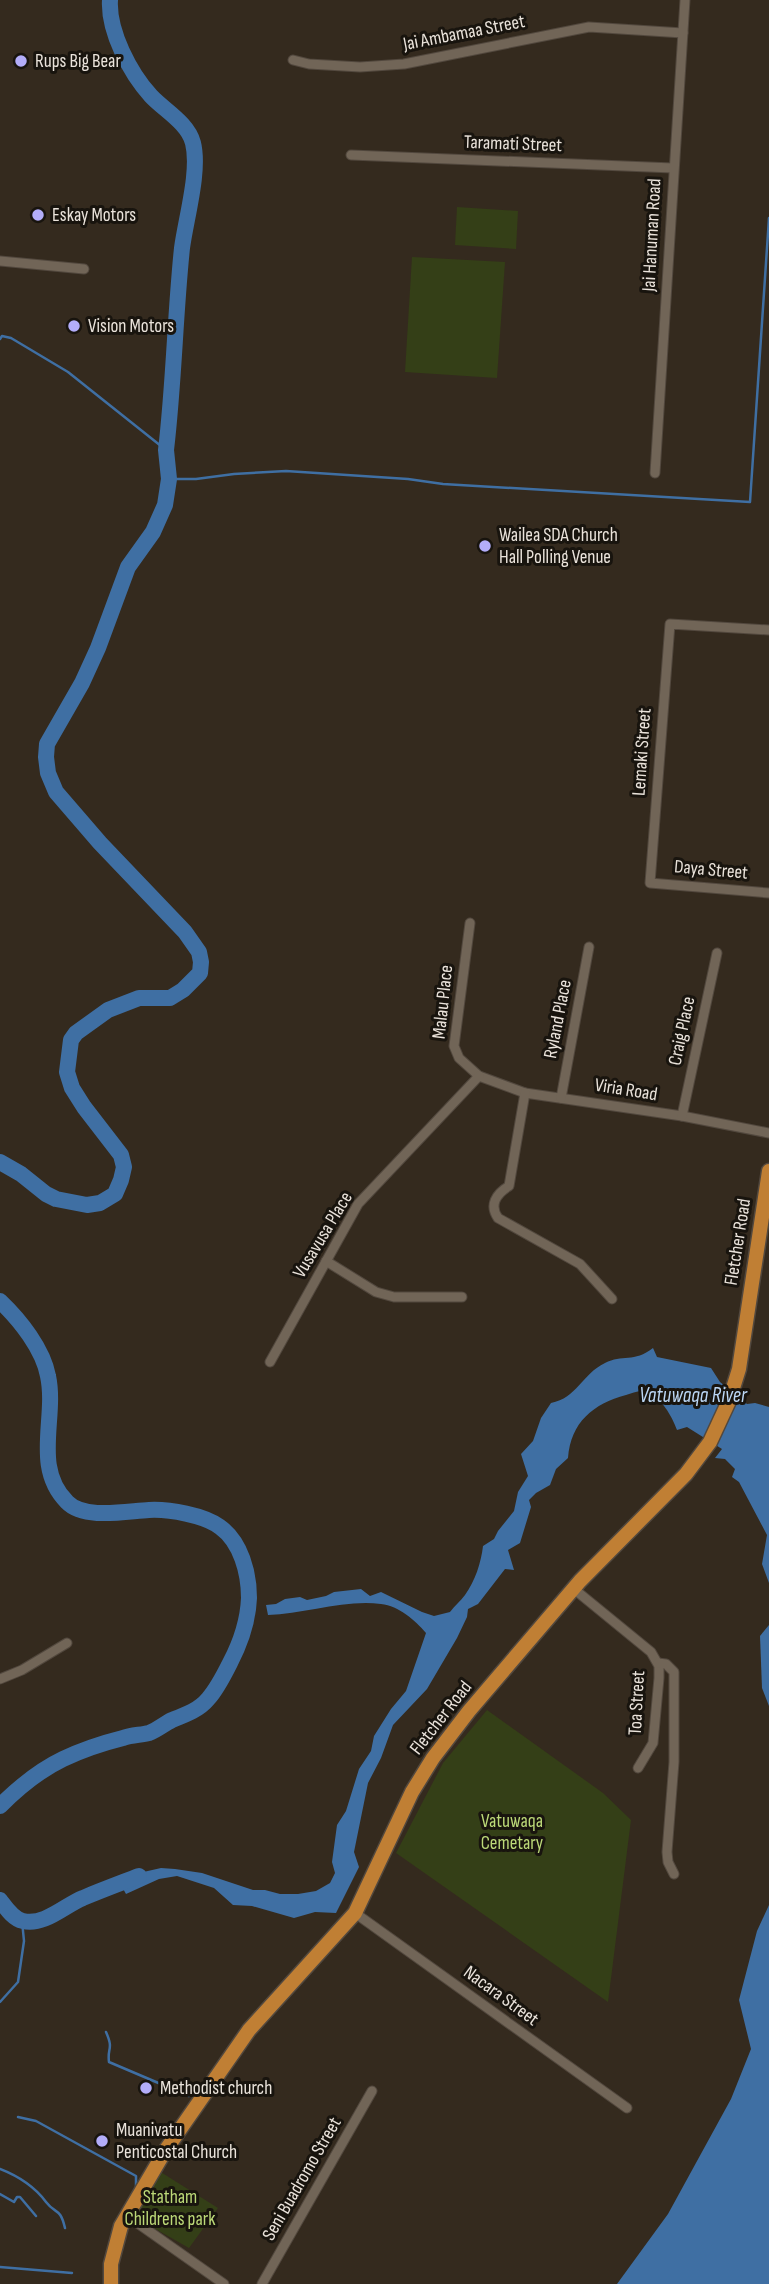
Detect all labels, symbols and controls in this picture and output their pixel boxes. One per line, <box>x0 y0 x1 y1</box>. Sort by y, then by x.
street label: Jai Ambamaa Street <box>400 10 527 56</box>
place label: Rups Big Bear <box>35 50 121 73</box>
marker: Rups Big Bear <box>13 53 29 69</box>
street label: Taramati Street <box>464 131 563 157</box>
street label: Jai Hanuman Road <box>638 178 666 293</box>
place label: Eskay Motors <box>52 204 136 227</box>
marker: Eskay Motors <box>30 207 46 223</box>
place label: Vision Motors <box>88 315 174 338</box>
marker: Vision Motors <box>66 318 82 334</box>
place label: Wailea SDA Church Hall Polling Venue <box>499 524 618 569</box>
marker: Wailea SDA Church Hall Polling Venue <box>477 538 493 554</box>
street label: Lemaki Street <box>627 707 657 797</box>
street label: Daya Street <box>673 855 749 885</box>
street label: Malau Place <box>428 964 458 1040</box>
street label: Ryland Place <box>539 978 577 1060</box>
street label: Craig Place <box>663 994 701 1068</box>
street label: Viria Road <box>593 1074 659 1106</box>
street label: Vusavusa Place <box>288 1188 358 1282</box>
street label: Fletcher Road <box>720 1197 756 1287</box>
water label: Vatuwaqa River <box>639 1383 748 1408</box>
street label: Toa Street <box>624 1670 650 1736</box>
street label: Fletcher Road <box>405 1676 477 1760</box>
park label: Vatuwaqa Cemetary <box>481 1810 544 1855</box>
street label: Nacara Street <box>459 1961 543 2031</box>
place label: Methodist church <box>160 2077 272 2100</box>
marker: Methodist church <box>138 2080 154 2096</box>
street label: Seni Buadromo Street <box>257 2113 347 2245</box>
place label: Muanivatu Penticostal Church <box>116 2119 237 2164</box>
marker: Muanivatu Penticostal Church <box>94 2133 110 2149</box>
park label: Statham Childrens park <box>125 2186 216 2231</box>

